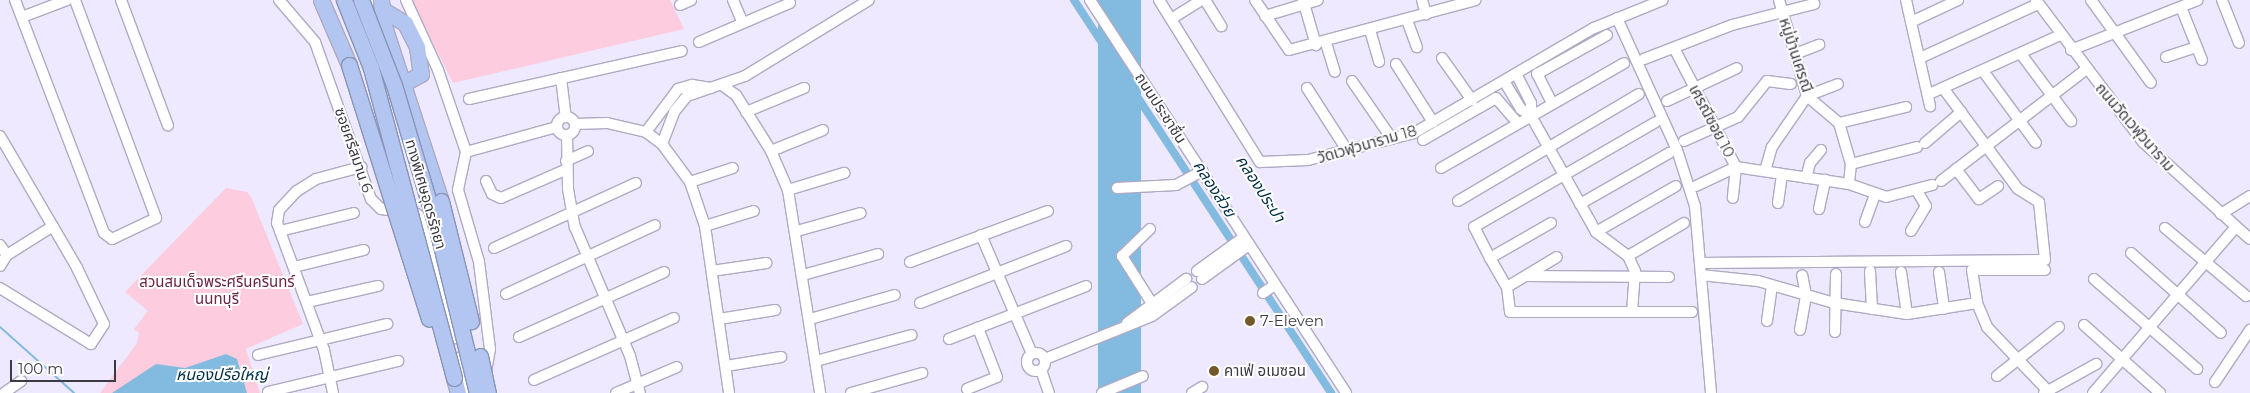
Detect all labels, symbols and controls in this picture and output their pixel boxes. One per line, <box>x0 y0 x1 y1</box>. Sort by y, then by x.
street label: หมู่บ้านเศรณี <box>1776 16 1816 94</box>
street label: ถนนประชาชื่น <box>1131 69 1191 147</box>
street label: ถนนวัดเวฬุวนาราม <box>2092 79 2178 175</box>
street label: เศรณีซอย 10 <box>1685 82 1739 160</box>
street label: ซอยศรีสมาน 6 <box>331 105 377 195</box>
street label: วัดเวฬุวนาราม 18 <box>1315 121 1419 167</box>
street label: ทางพิเศษอุดรรัถยา <box>402 137 450 251</box>
water label: คลองประปา <box>1231 152 1289 226</box>
water label: คลองส่วย <box>1189 157 1239 221</box>
park label: สวนสมเด็จพระศรีนครินทร์ นนทบุรี <box>139 272 295 307</box>
place label: 7-Eleven <box>1260 312 1324 330</box>
marker: 7-Eleven <box>1244 315 1256 327</box>
scale bar <box>12 350 119 382</box>
text: 100 m <box>18 359 63 378</box>
place label: คาเฟ่ อเมซอน <box>1224 362 1306 380</box>
water label: หนองปรือใหญ่ <box>176 365 268 385</box>
marker: คาเฟ่ อเมซอน <box>1208 365 1220 377</box>

